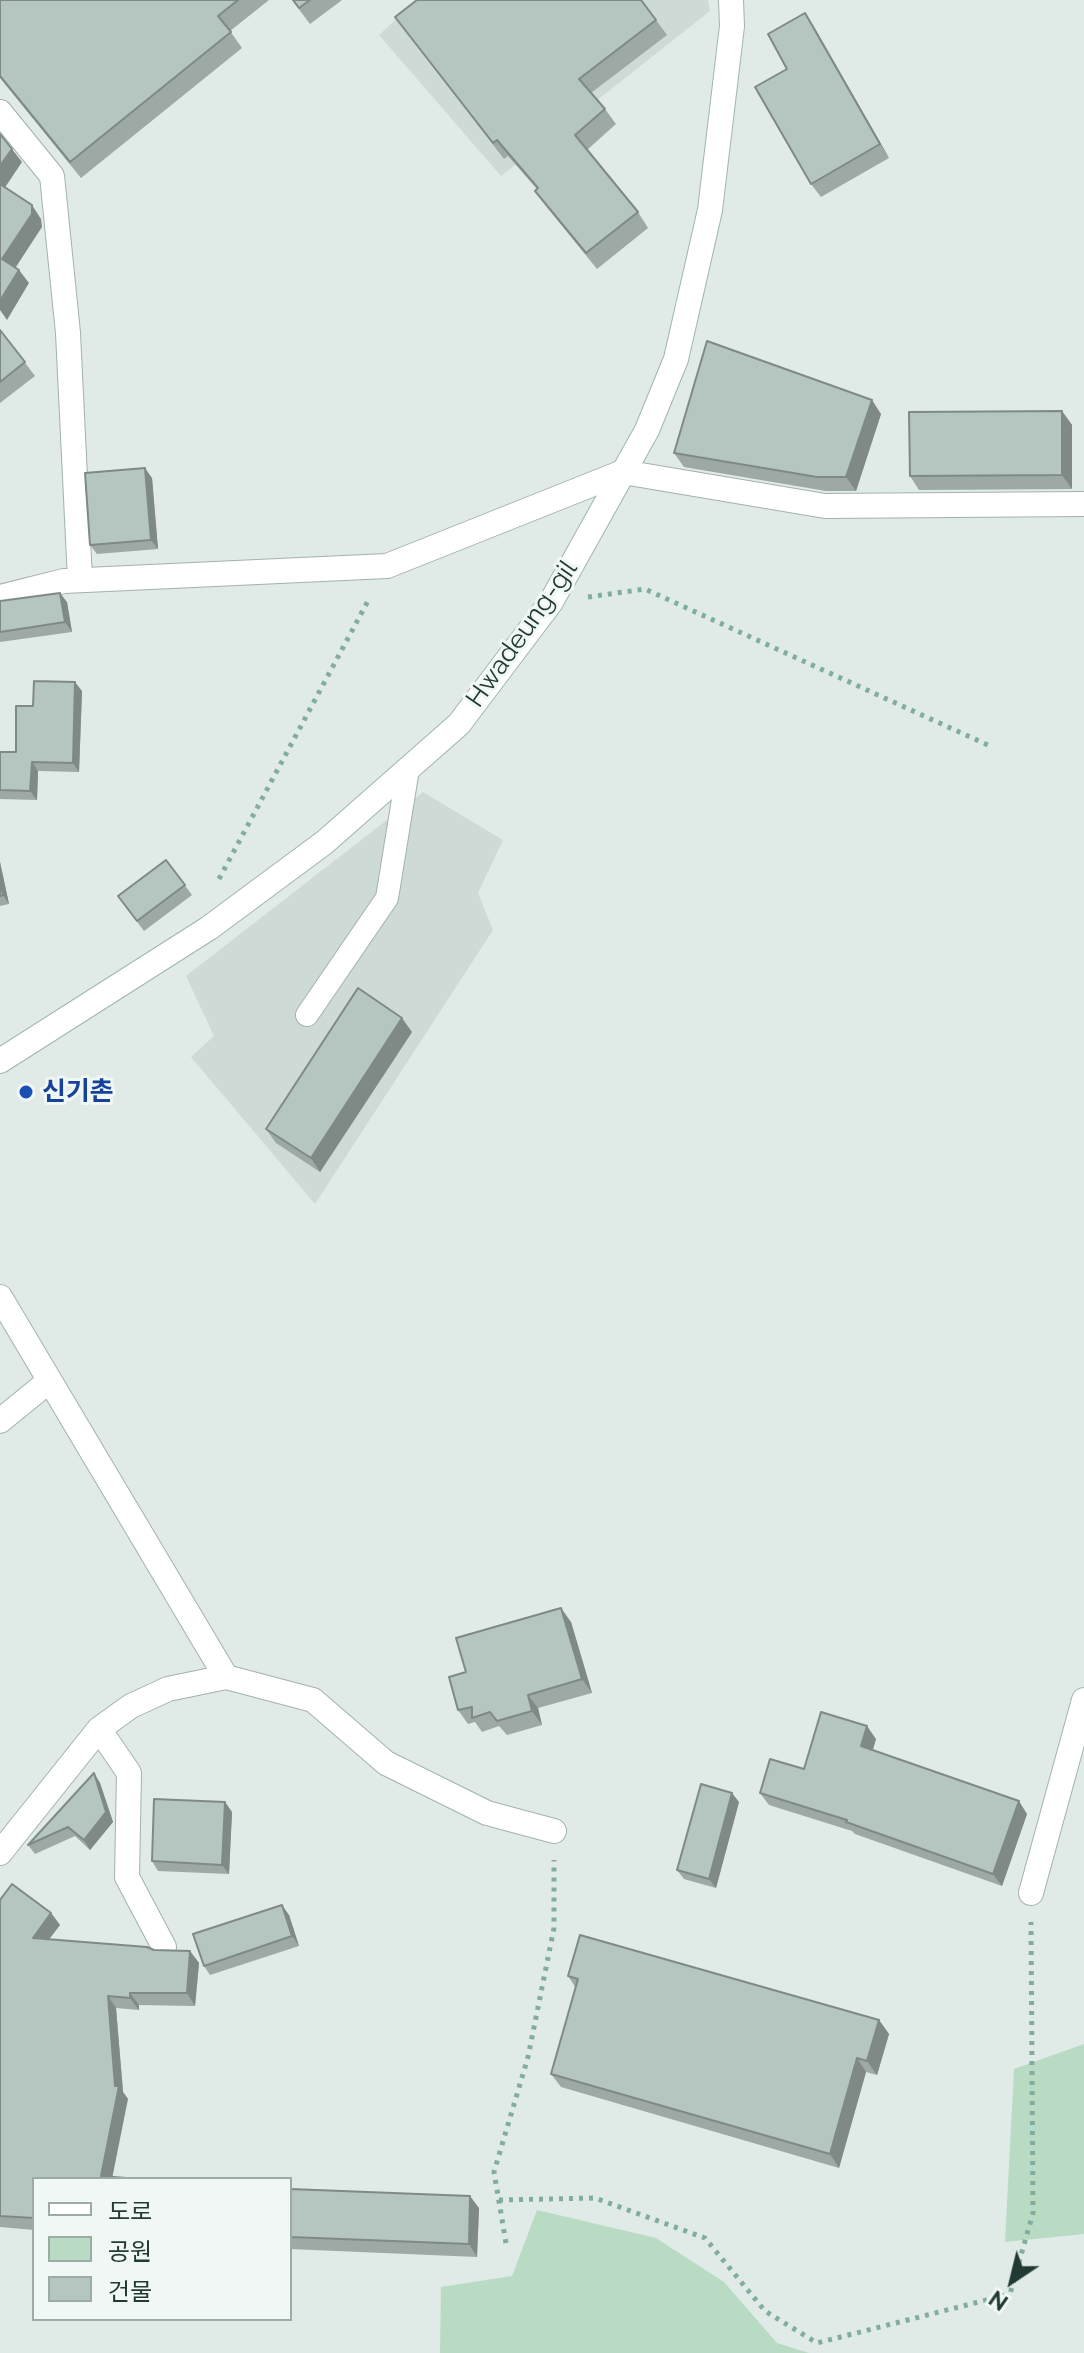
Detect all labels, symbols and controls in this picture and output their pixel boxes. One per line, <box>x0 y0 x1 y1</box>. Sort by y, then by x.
street label: Hwadeung-gil <box>460 555 584 713</box>
place label: 신기촌 <box>42 1076 114 1108</box>
marker: 신기촌 <box>17 1083 35 1101</box>
legend <box>32 2177 292 2321</box>
text: 도로 <box>108 2197 152 2226</box>
text: 공원 <box>108 2237 152 2266</box>
north arrow <box>972 2241 1052 2321</box>
text: 건물 <box>108 2277 152 2306</box>
text: N <box>984 2285 1013 2316</box>

